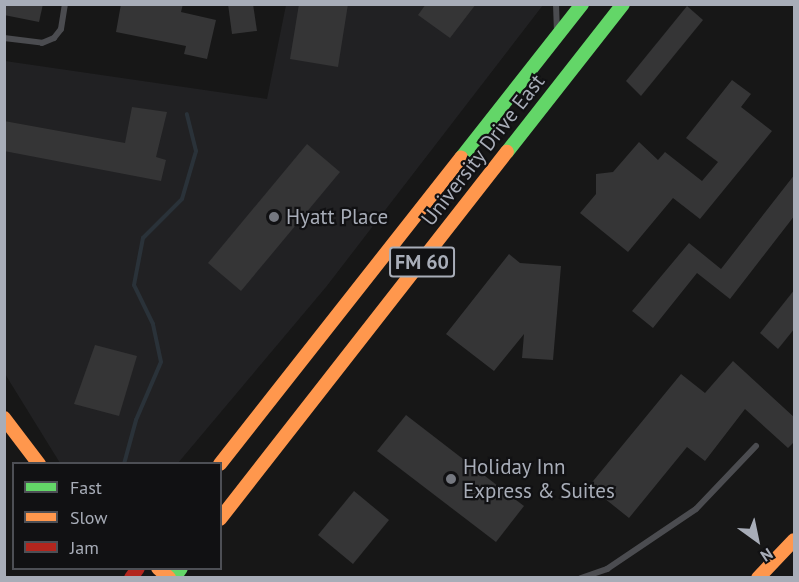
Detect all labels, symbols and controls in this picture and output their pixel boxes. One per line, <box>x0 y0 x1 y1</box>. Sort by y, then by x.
street label: University Drive East <box>416 69 550 231</box>
place label: Hyatt Place <box>286 204 388 230</box>
marker: Hyatt Place <box>267 210 281 224</box>
road number: FM 60 <box>389 245 455 279</box>
place label: Holiday Inn Express & Suites <box>463 454 615 504</box>
legend <box>12 462 222 570</box>
marker: Holiday Inn Express & Suites <box>444 472 458 486</box>
text: Fast <box>70 476 102 499</box>
text: Slow <box>70 506 108 529</box>
north arrow <box>727 510 787 570</box>
text: Jam <box>70 536 99 559</box>
text: N <box>757 544 777 566</box>

